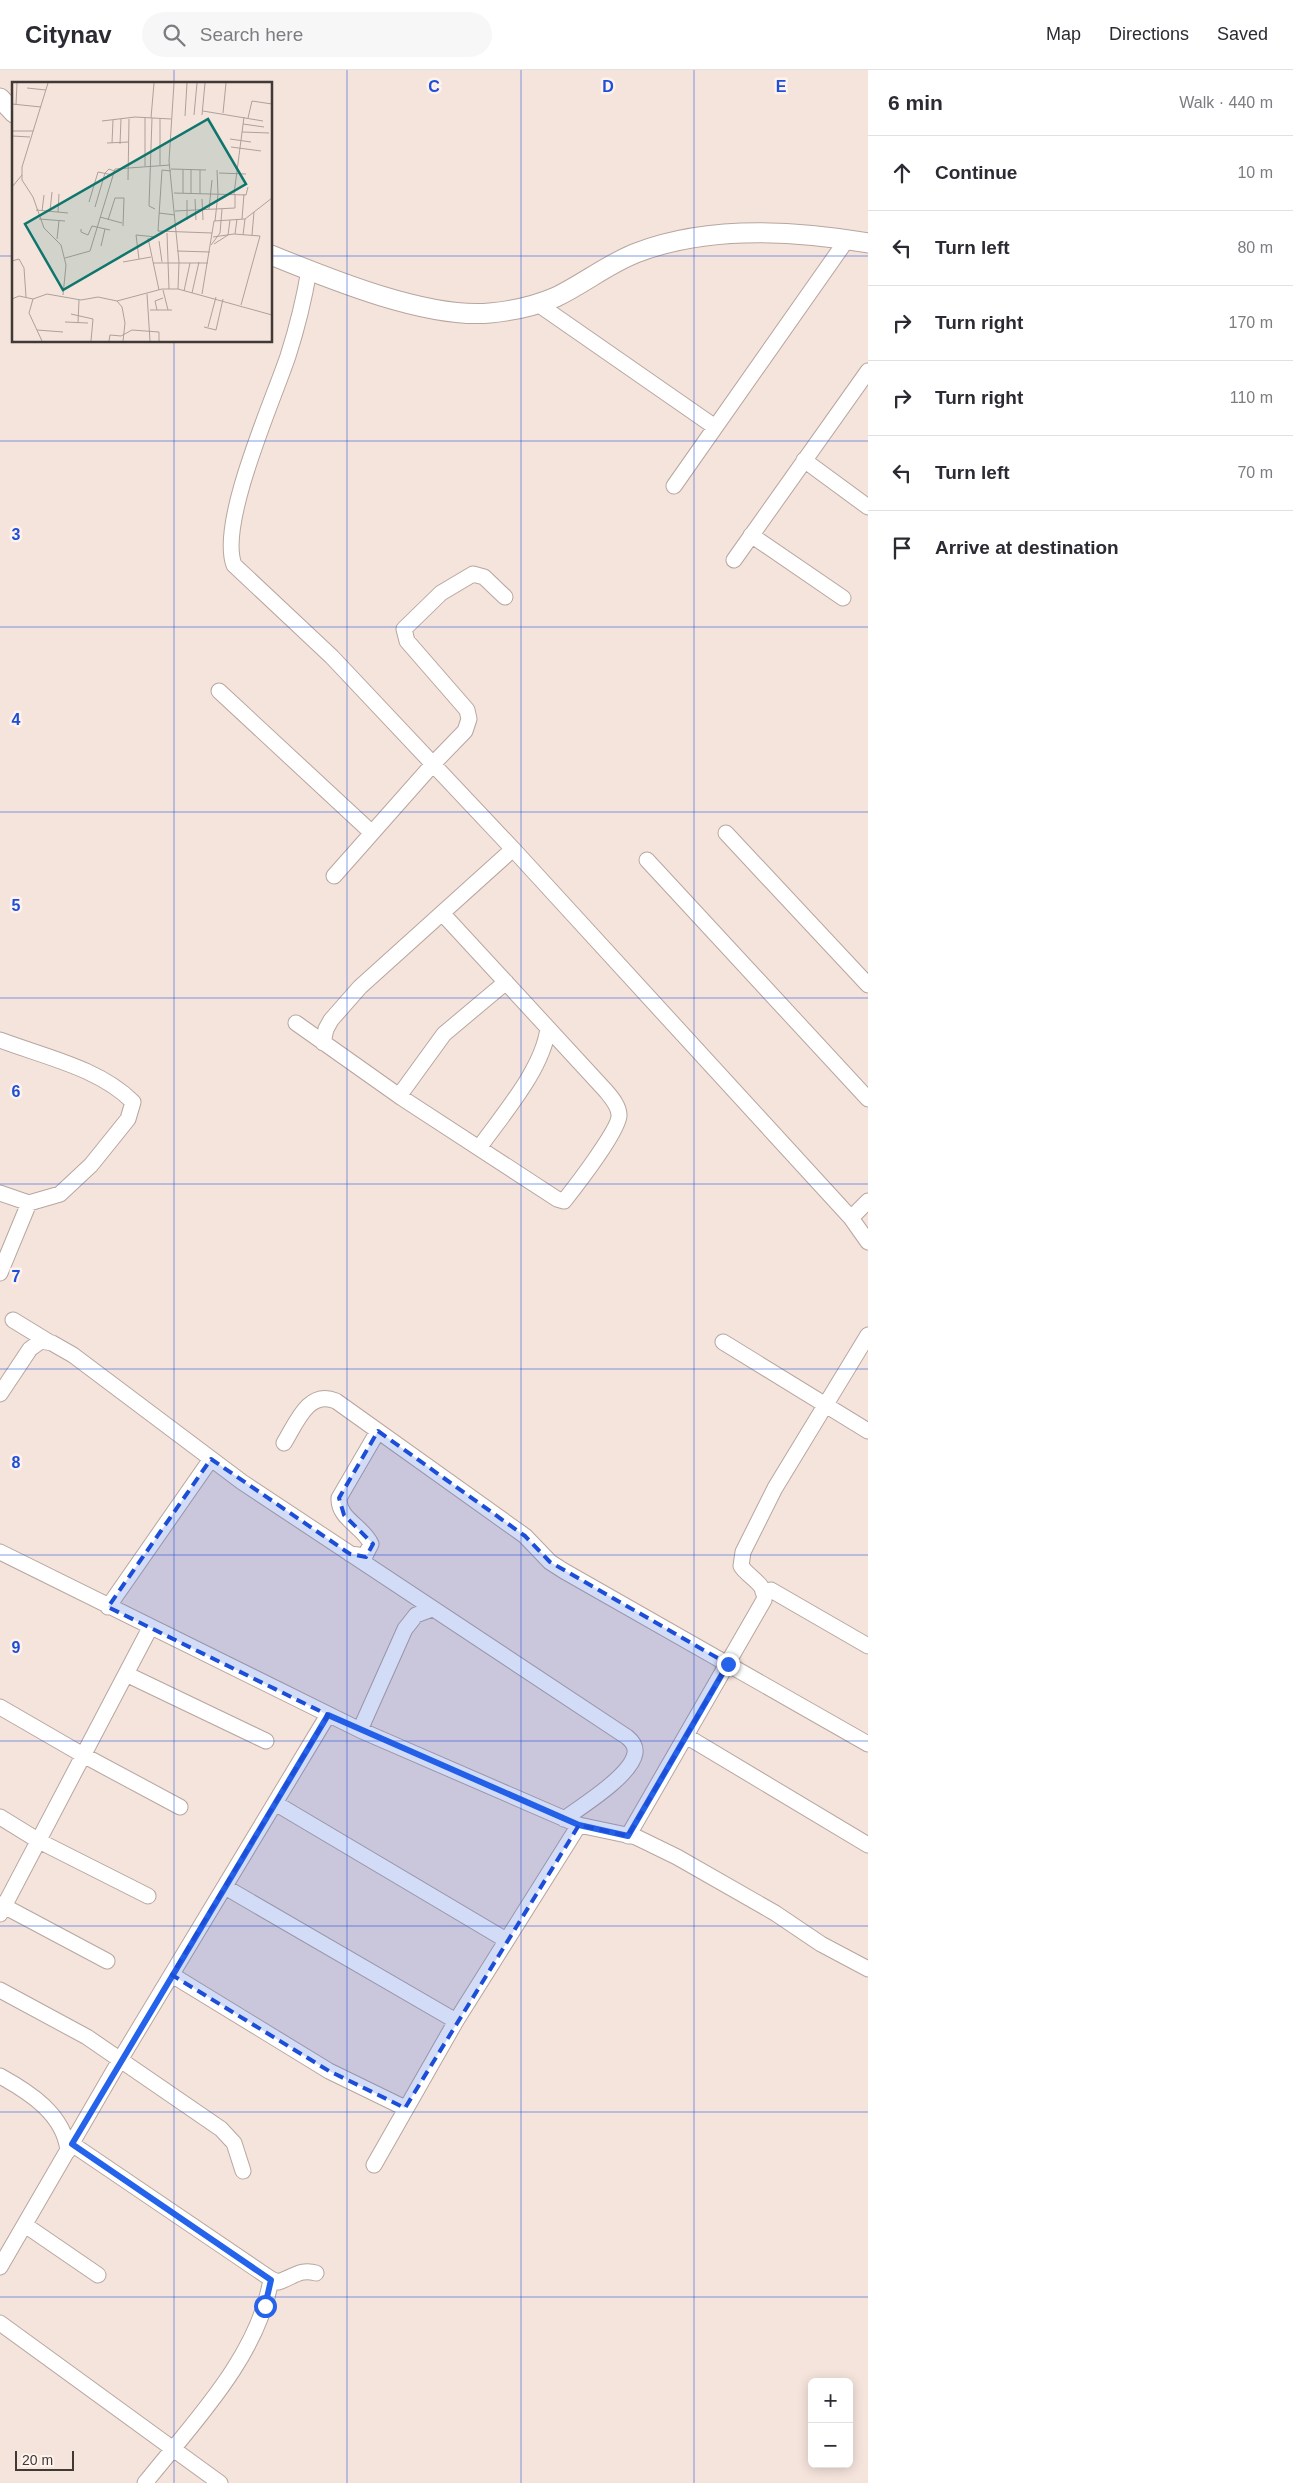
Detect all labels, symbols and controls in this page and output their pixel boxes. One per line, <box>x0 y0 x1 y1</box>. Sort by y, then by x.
search box <box>142 12 492 57</box>
text: Citynav <box>25 21 112 48</box>
icon: search <box>160 21 188 49</box>
text: Search here <box>200 24 303 45</box>
text: Map <box>1046 24 1081 44</box>
text: Directions <box>1109 24 1189 44</box>
text: Saved <box>1217 24 1268 44</box>
text: C <box>428 78 440 95</box>
text: D <box>602 78 614 95</box>
text: E <box>776 78 787 95</box>
inset map <box>12 82 272 342</box>
text: 6 min <box>888 91 943 114</box>
text: Walk · 440 m <box>1179 94 1273 111</box>
icon: ahead <box>888 159 916 187</box>
text: Continue <box>935 162 1017 183</box>
text: 10 m <box>1237 164 1273 181</box>
icon: left <box>888 234 916 262</box>
text: Turn left <box>935 237 1010 258</box>
text: 80 m <box>1237 239 1273 256</box>
icon: right <box>888 309 916 337</box>
text: Turn right <box>935 312 1023 333</box>
text: 170 m <box>1229 314 1273 331</box>
icon: right <box>888 384 916 412</box>
text: Turn right <box>935 387 1023 408</box>
text: 110 m <box>1230 389 1273 406</box>
icon: left <box>888 459 916 487</box>
text: Turn left <box>935 462 1010 483</box>
text: 70 m <box>1237 464 1273 481</box>
text: 3 <box>12 526 21 543</box>
icon: arrive <box>888 534 916 562</box>
text: Arrive at destination <box>935 537 1119 558</box>
text: 4 <box>12 711 21 728</box>
text: 5 <box>12 897 21 914</box>
text: 6 <box>12 1083 21 1100</box>
text: 7 <box>12 1268 21 1285</box>
text: 8 <box>12 1454 21 1471</box>
text: 9 <box>12 1639 21 1656</box>
route end <box>717 1653 740 1676</box>
route start <box>254 2295 277 2318</box>
map controls <box>808 2378 853 2468</box>
button: + <box>808 2378 853 2423</box>
button: − <box>808 2423 853 2468</box>
scale bar <box>15 2448 74 2471</box>
text: 20 m <box>22 2452 53 2468</box>

